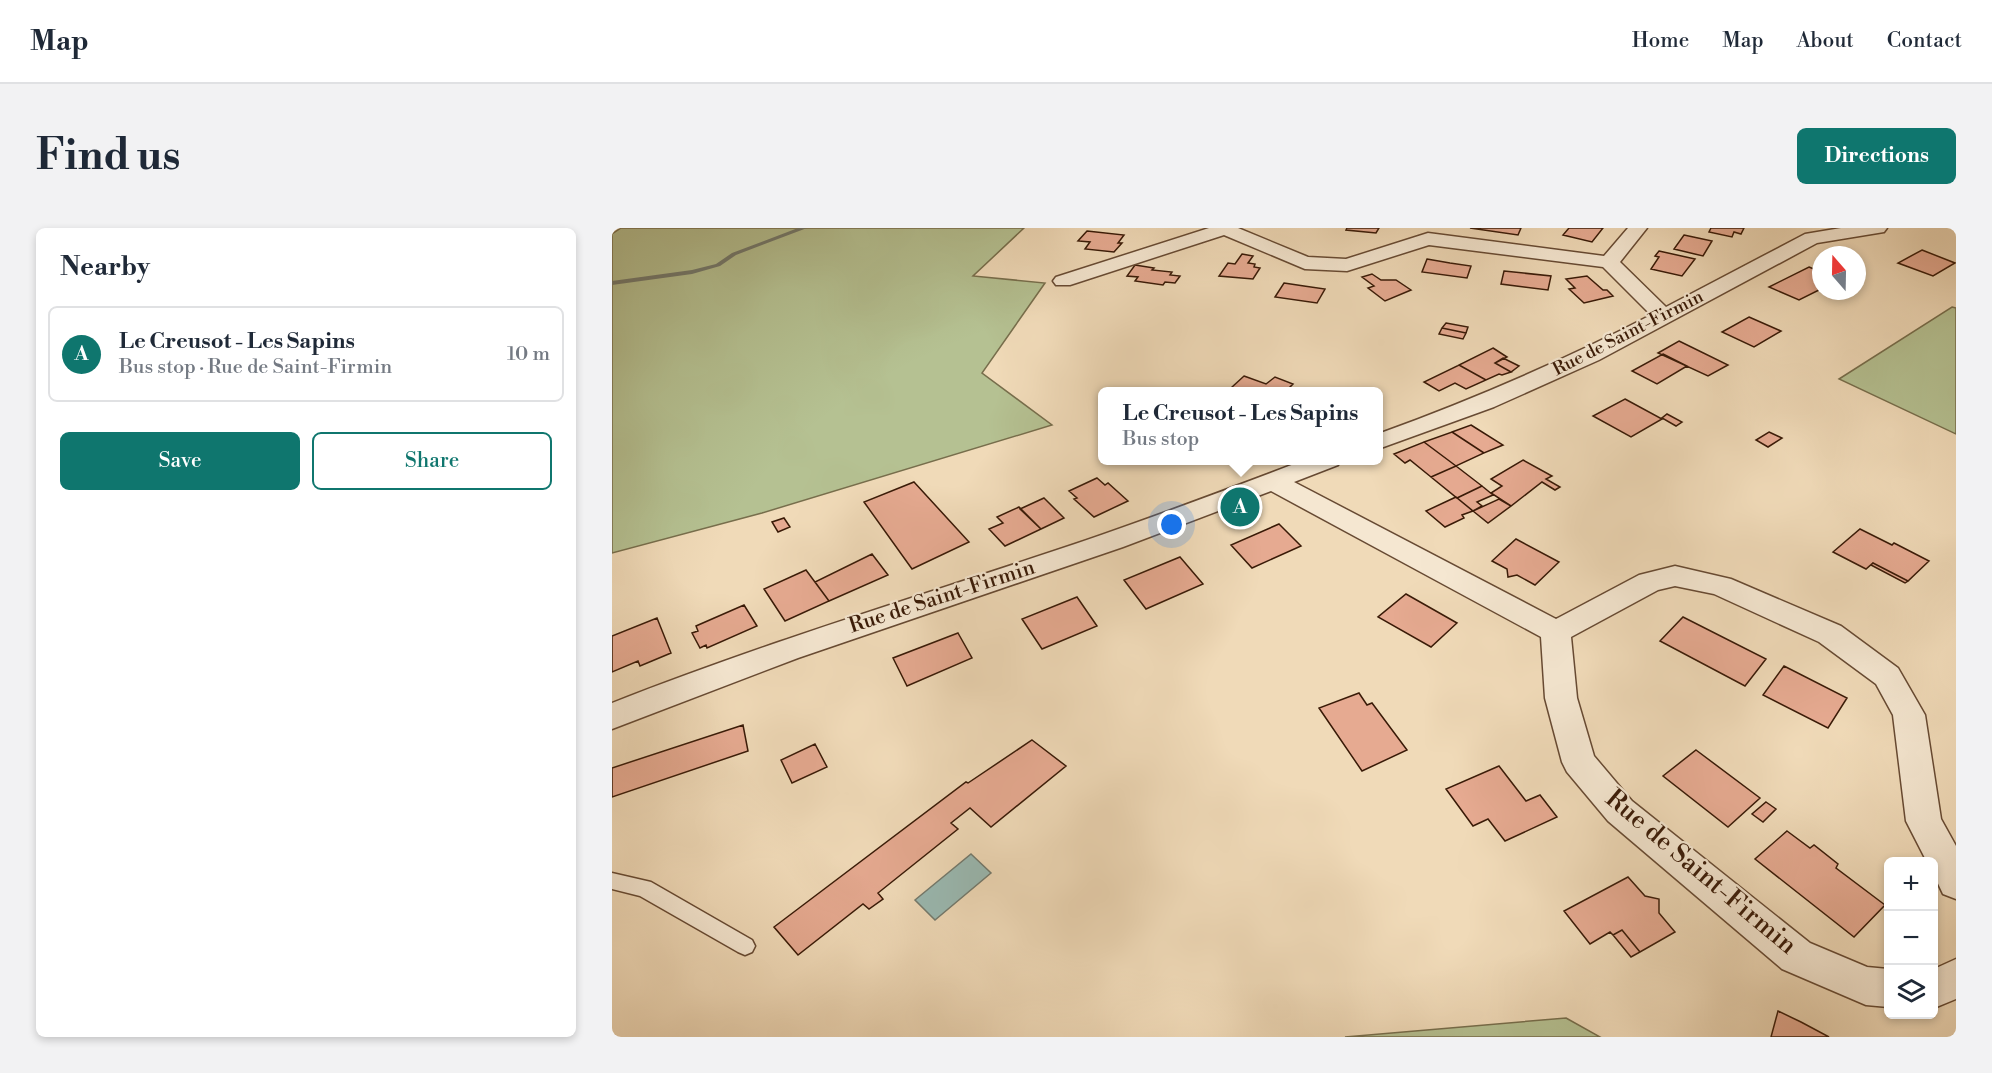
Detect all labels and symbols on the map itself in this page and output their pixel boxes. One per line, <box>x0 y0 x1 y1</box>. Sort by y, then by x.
north arrow <box>1812 246 1866 300</box>
street label: Rue de Saint-Firmin <box>1549 285 1708 381</box>
pin: A <box>1220 484 1260 530</box>
your location <box>1157 510 1186 539</box>
street label: Rue de Saint-Firmin <box>846 555 1039 639</box>
street label: Rue de Saint-Firmin <box>1599 783 1803 961</box>

